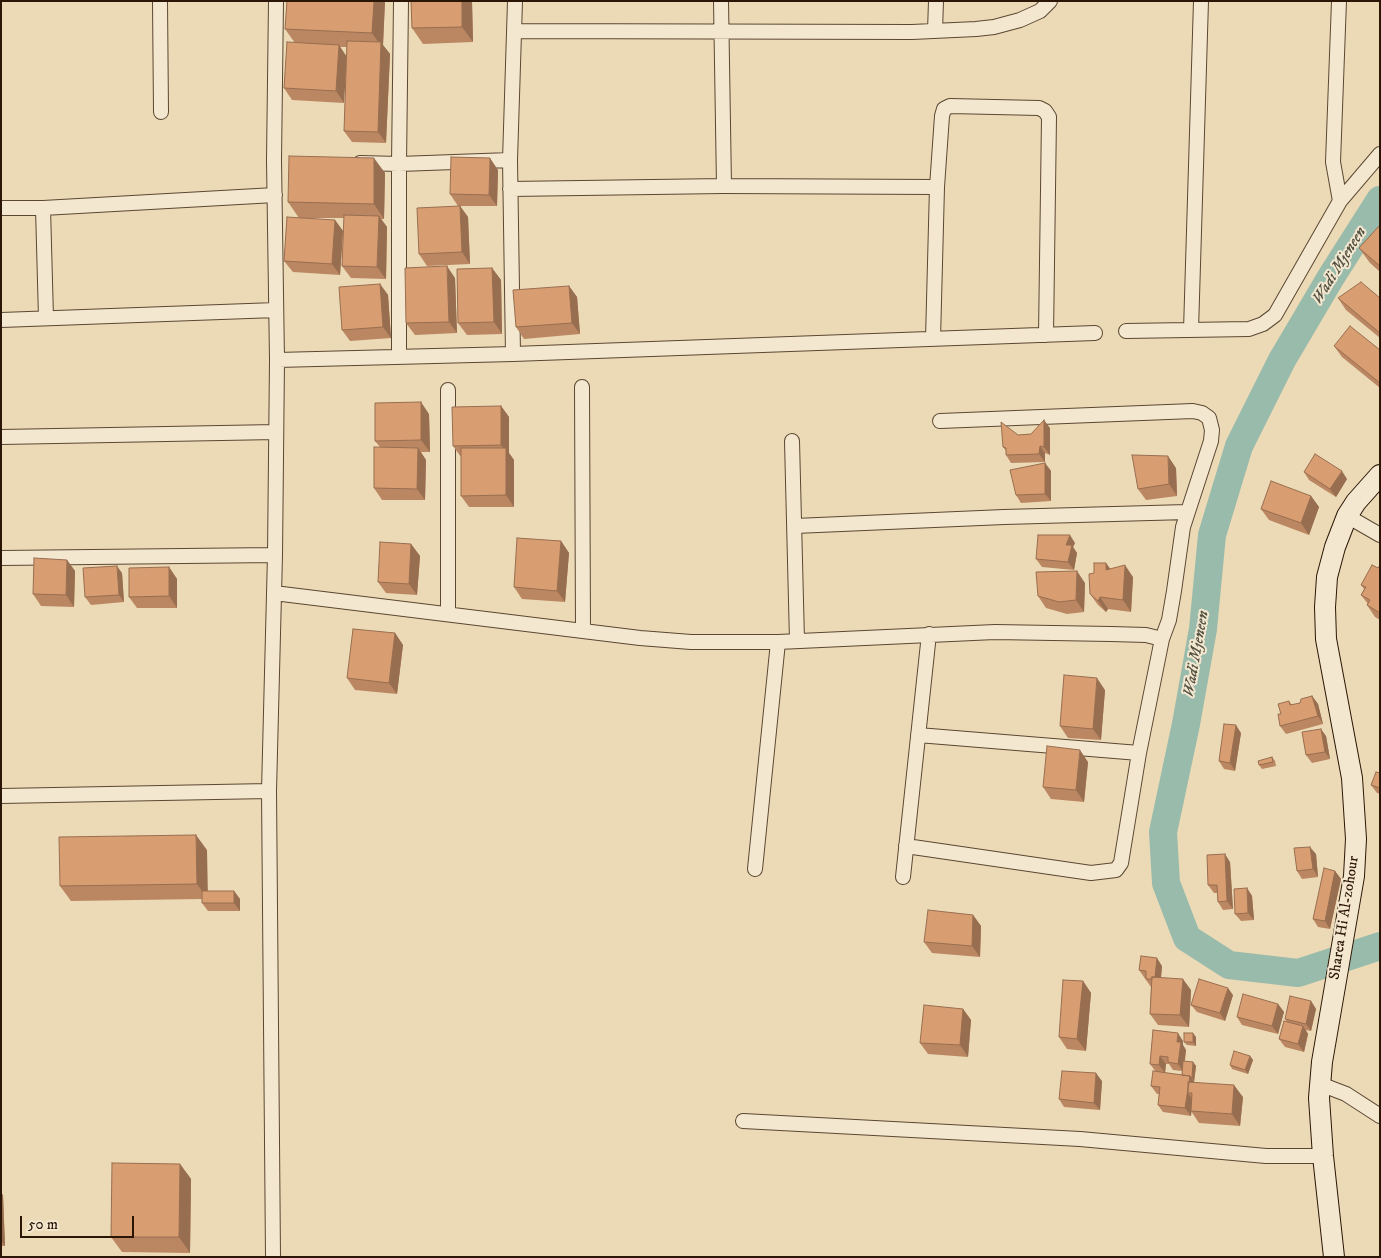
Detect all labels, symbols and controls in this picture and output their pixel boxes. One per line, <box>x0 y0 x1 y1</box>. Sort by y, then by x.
water label: Wadi Mjeneen <box>1309 224 1371 308</box>
water label: Wadi Mjeneen <box>1180 609 1214 699</box>
street label: Sharea Hi Al-zohour <box>1326 855 1364 981</box>
scale bar <box>22 1206 136 1238</box>
text: 50 m <box>28 1215 58 1234</box>

